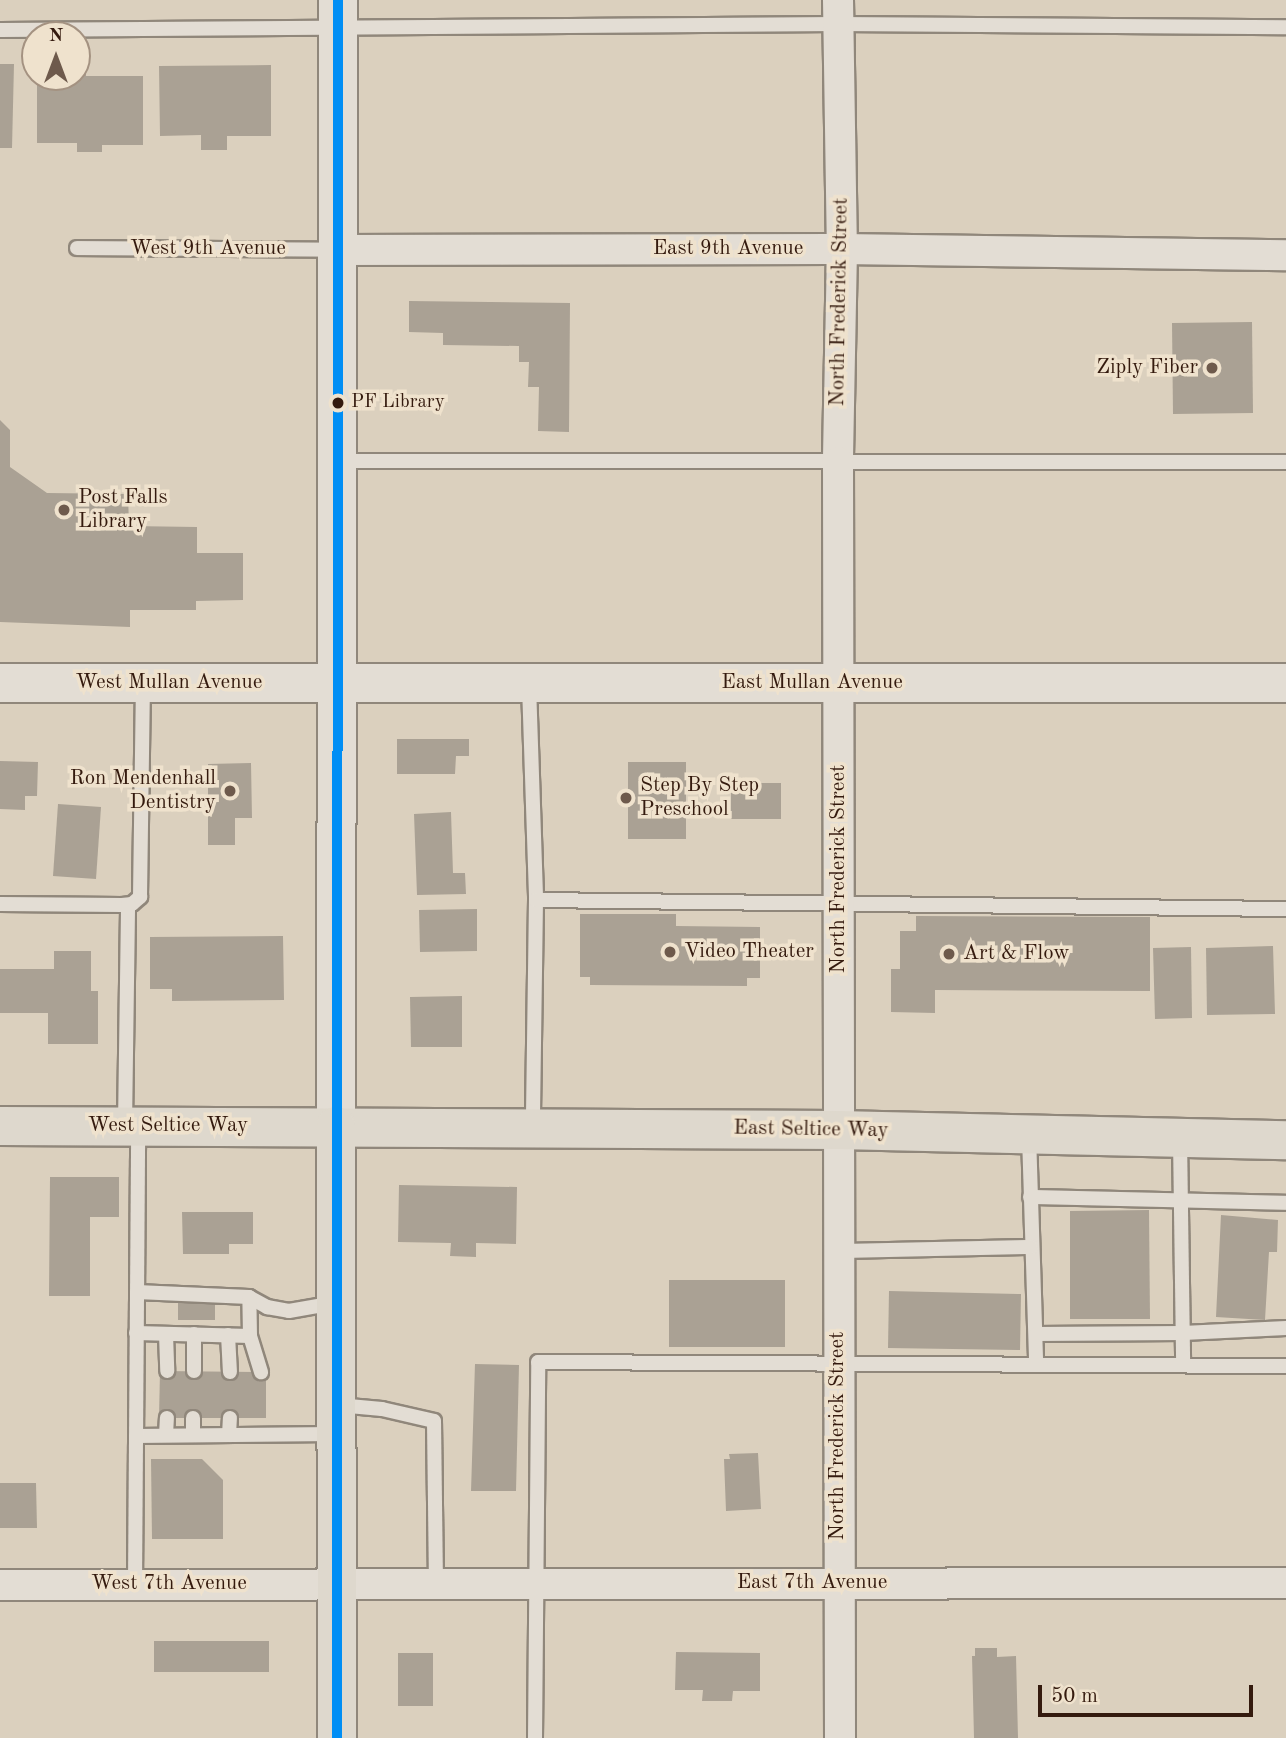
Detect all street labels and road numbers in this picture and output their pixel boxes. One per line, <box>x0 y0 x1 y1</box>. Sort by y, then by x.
street label: North Frederick Street <box>826 197 854 407</box>
street label: West 9th Avenue <box>130 236 286 262</box>
street label: East 9th Avenue <box>653 236 803 262</box>
street label: West Mullan Avenue <box>76 670 262 696</box>
street label: East Mullan Avenue <box>721 670 903 696</box>
street label: North Frederick Street <box>826 765 852 973</box>
street label: West Seltice Way <box>88 1113 248 1139</box>
street label: East Seltice Way <box>733 1116 889 1144</box>
street label: North Frederick Street <box>825 1332 851 1540</box>
street label: East 7th Avenue <box>737 1570 887 1596</box>
street label: West 7th Avenue <box>91 1571 247 1597</box>

